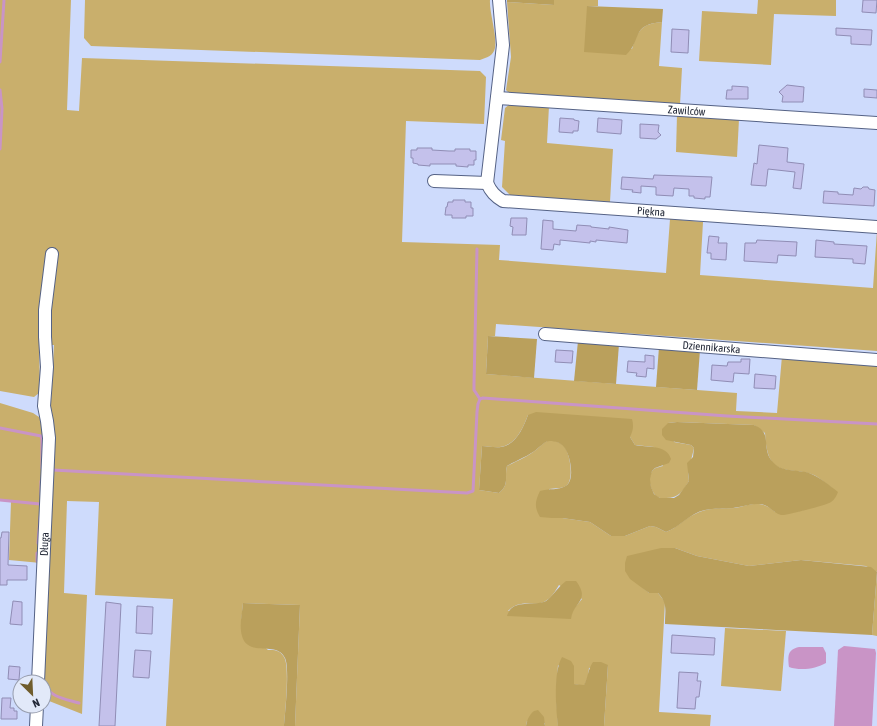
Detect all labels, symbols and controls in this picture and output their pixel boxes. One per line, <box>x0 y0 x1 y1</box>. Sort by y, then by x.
street label: Zawilców <box>667 103 706 118</box>
street label: Piękna <box>637 204 666 218</box>
street label: Dziennikarska <box>682 339 741 355</box>
street label: Długa <box>38 532 51 556</box>
north arrow <box>12 674 52 714</box>
text: N <box>31 696 41 710</box>

